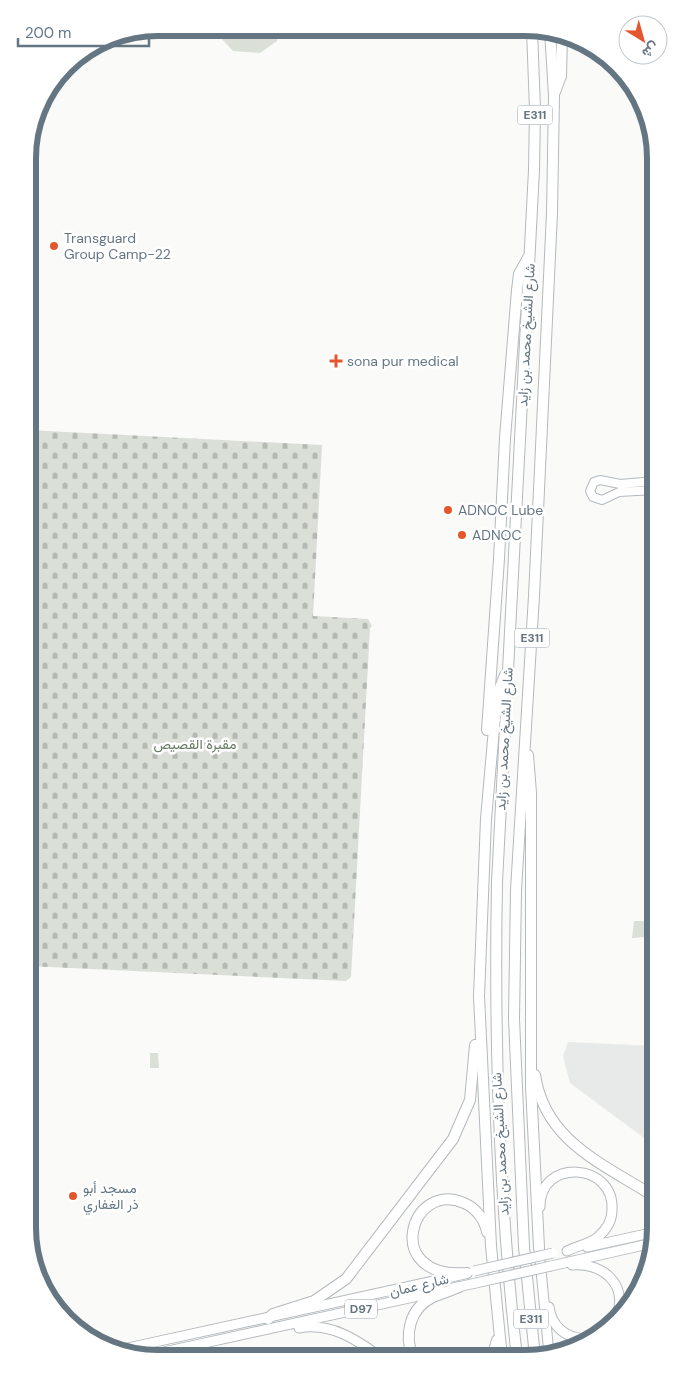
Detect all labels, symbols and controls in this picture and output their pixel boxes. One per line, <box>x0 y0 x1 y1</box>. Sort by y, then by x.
scale bar <box>18 15 149 47</box>
north arrow <box>618 15 668 65</box>
text: 200 m <box>25 23 71 43</box>
text: ش <box>639 38 663 63</box>
road number: E311 <box>518 106 552 124</box>
place label: Transguard Group Camp-22 <box>64 229 171 263</box>
marker: Transguard Group Camp-22 <box>48 240 60 252</box>
street label: شارع الشيخ محمد بن زايد <box>513 263 541 407</box>
place label: sona pur medical <box>347 352 459 370</box>
marker: sona pur medical <box>329 354 343 368</box>
place label: ADNOC Lube <box>458 501 543 519</box>
marker: ADNOC Lube <box>442 504 454 516</box>
place label: ADNOC <box>472 526 521 544</box>
marker: ADNOC <box>456 529 468 541</box>
road number: E311 <box>514 628 550 648</box>
street label: شارع الشيخ محمد بن زايد <box>491 667 519 811</box>
park label: مقبرة القصيص <box>154 735 237 753</box>
street label: شارع الشيخ محمد بن زايد <box>487 1072 515 1216</box>
place label: مسجد أبو ذر الغفاري <box>83 1179 139 1216</box>
marker: مسجد أبو ذر الغفاري <box>67 1190 79 1202</box>
street label: شارع عمان <box>388 1269 451 1303</box>
road number: D97 <box>345 1300 377 1318</box>
road number: E311 <box>514 1310 548 1328</box>

